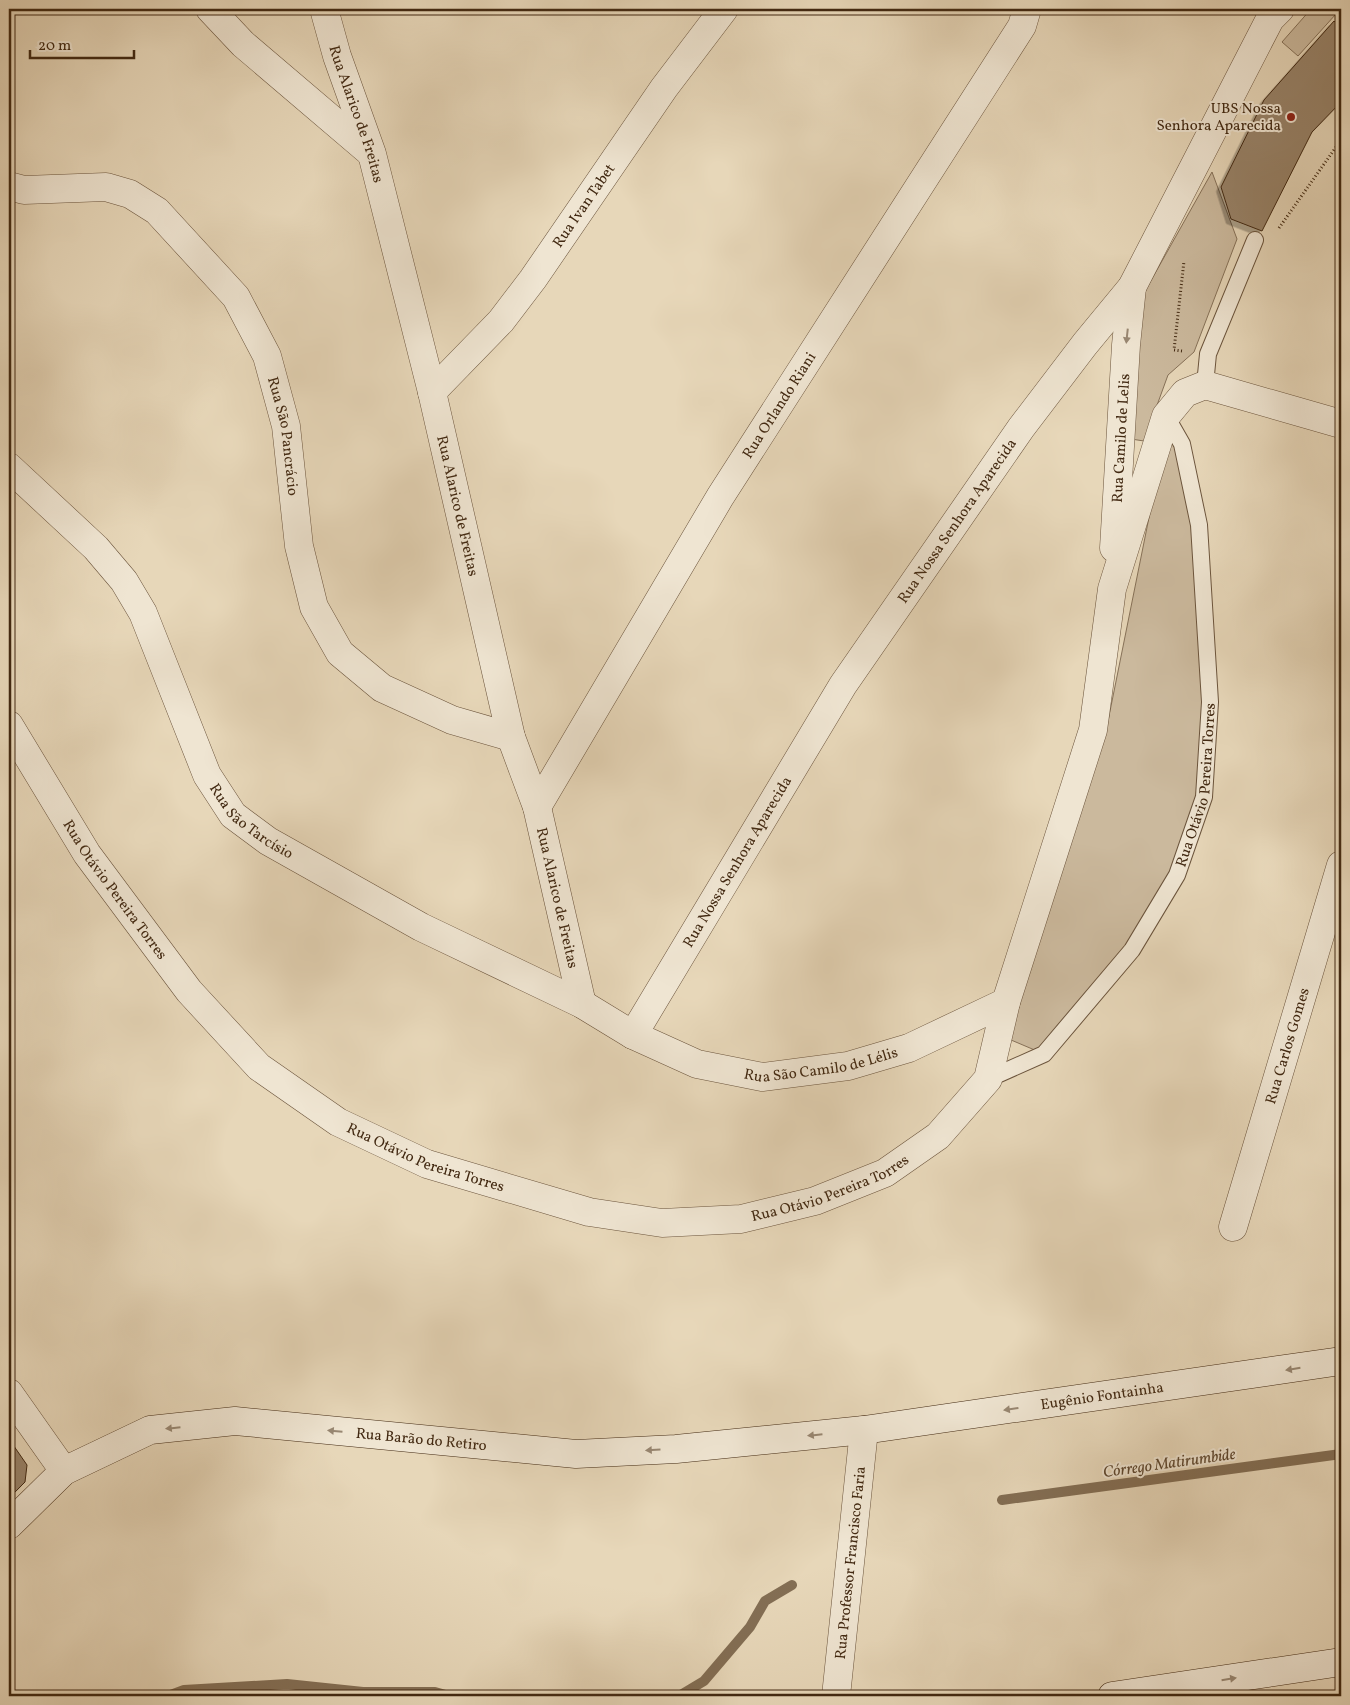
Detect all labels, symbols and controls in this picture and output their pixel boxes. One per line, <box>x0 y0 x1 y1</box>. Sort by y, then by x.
scale bar <box>30 28 134 60</box>
text: 20 m <box>38 36 71 57</box>
street label: Rua Alarico de Freitas <box>323 43 388 185</box>
place label: UBS Nossa Senhora Aparecida <box>1156 99 1281 137</box>
marker: UBS Nossa Senhora Aparecida <box>1285 111 1297 123</box>
street label: Rua Ivan Tabet <box>548 160 621 252</box>
one-way arrow <box>1123 328 1131 344</box>
street label: Rua Orlando Riani <box>738 349 822 463</box>
street label: Rua Camilo de Lelis <box>1108 373 1136 503</box>
street label: Rua São Pancrácio <box>261 375 302 497</box>
street label: Rua Alarico de Freitas <box>430 434 483 579</box>
street label: Rua Nossa Senhora Aparecida <box>893 435 1023 608</box>
street label: Rua Otávio Pereira Torres <box>1171 702 1222 870</box>
street label: Rua Nossa Senhora Aparecida <box>679 773 798 952</box>
street label: Rua São Tarcísio <box>203 780 297 865</box>
street label: Rua Otávio Pereira Torres <box>57 816 171 965</box>
street label: Rua Alarico de Freitas <box>530 826 583 971</box>
street label: Rua Carlos Gomes <box>1261 986 1316 1107</box>
street label: Rua São Camilo de Lélis <box>742 1043 901 1089</box>
street label: Rua Otávio Pereira Torres <box>343 1119 507 1198</box>
street label: Rua Otávio Pereira Torres <box>749 1150 914 1228</box>
one-way arrow <box>1285 1365 1301 1373</box>
street label: Eugênio Fontainha <box>1039 1378 1165 1416</box>
one-way arrow <box>1003 1405 1019 1413</box>
one-way arrow <box>165 1424 181 1432</box>
street label: Rua Barão do Retiro <box>355 1424 488 1457</box>
one-way arrow <box>326 1427 342 1435</box>
one-way arrow <box>807 1431 823 1439</box>
water label: Córrego Matirumbide <box>1102 1444 1237 1484</box>
one-way arrow <box>645 1447 661 1455</box>
street label: Rua Professor Francisco Faria <box>831 1465 872 1661</box>
one-way arrow <box>1221 1674 1237 1682</box>

